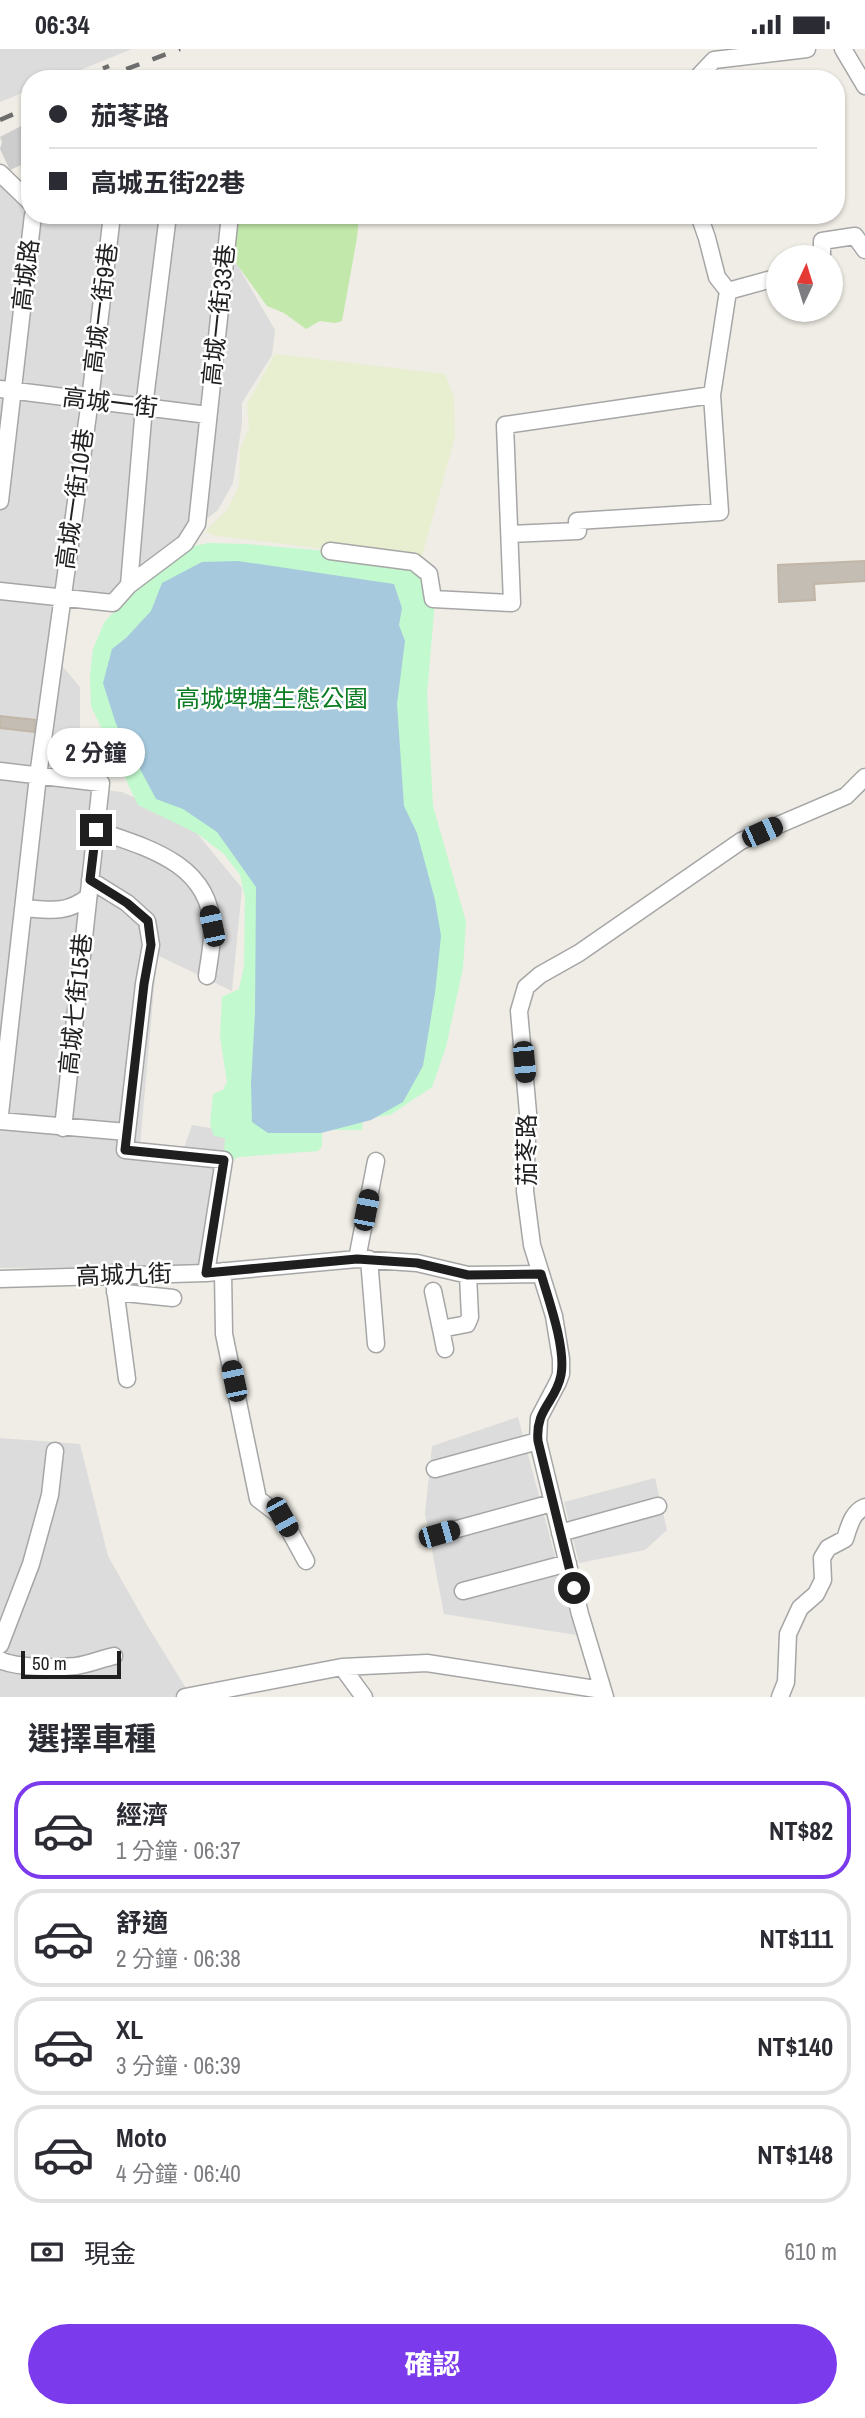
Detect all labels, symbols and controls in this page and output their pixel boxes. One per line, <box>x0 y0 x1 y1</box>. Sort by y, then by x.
text: 06:34 <box>35 7 90 42</box>
text: 茄苳路 <box>91 98 169 133</box>
text: 高城五街22巷 <box>91 165 245 200</box>
street label: 高城路 <box>5 237 45 313</box>
street label: 高城一街9巷 <box>76 241 124 375</box>
street label: 高城一街33巷 <box>195 243 241 387</box>
north arrow <box>766 245 844 322</box>
map controls <box>766 245 843 322</box>
street label: 高城一街 <box>61 380 160 424</box>
street label: 高城一街10巷 <box>48 426 100 571</box>
park label: 高城埤塘生態公園 <box>176 682 368 714</box>
callout: 2 分鐘 <box>47 729 145 777</box>
text: 2 分鐘 <box>65 737 127 768</box>
route end <box>80 814 112 846</box>
car <box>739 814 786 850</box>
car <box>198 903 227 949</box>
street label: 高城七街15巷 <box>52 932 98 1076</box>
car <box>512 1040 537 1084</box>
street label: 茄苳路 <box>510 1114 542 1186</box>
car <box>352 1187 381 1233</box>
street label: 高城九街 <box>75 1256 172 1292</box>
car <box>220 1358 249 1404</box>
car <box>263 1494 302 1540</box>
car <box>416 1518 463 1550</box>
route start <box>558 1572 590 1604</box>
scale bar <box>21 1648 121 1680</box>
text: 50 m <box>32 1650 67 1676</box>
text: 選擇車種 <box>28 1717 156 1760</box>
text: 經濟 <box>116 1797 168 1832</box>
icon: car <box>32 1799 95 1862</box>
text: NT$82 <box>769 1813 833 1848</box>
text: 1 分鐘 · 06:37 <box>116 1835 241 1866</box>
text: 舒適 <box>116 1905 168 1940</box>
icon: car <box>32 1907 95 1970</box>
text: NT$111 <box>759 1921 833 1956</box>
text: 2 分鐘 · 06:38 <box>116 1943 241 1974</box>
text: XL <box>116 2012 143 2047</box>
icon: car <box>32 2015 95 2078</box>
text: NT$140 <box>757 2029 833 2064</box>
text: 3 分鐘 · 06:39 <box>116 2050 241 2081</box>
text: Moto <box>116 2120 167 2155</box>
icon: car <box>32 2123 95 2186</box>
text: NT$148 <box>757 2137 833 2172</box>
text: 4 分鐘 · 06:40 <box>116 2158 241 2189</box>
icon: cash <box>28 2233 66 2271</box>
text: 現金 <box>84 2236 136 2271</box>
text: 610 m <box>785 2236 837 2267</box>
button: 確認 <box>28 2324 837 2404</box>

